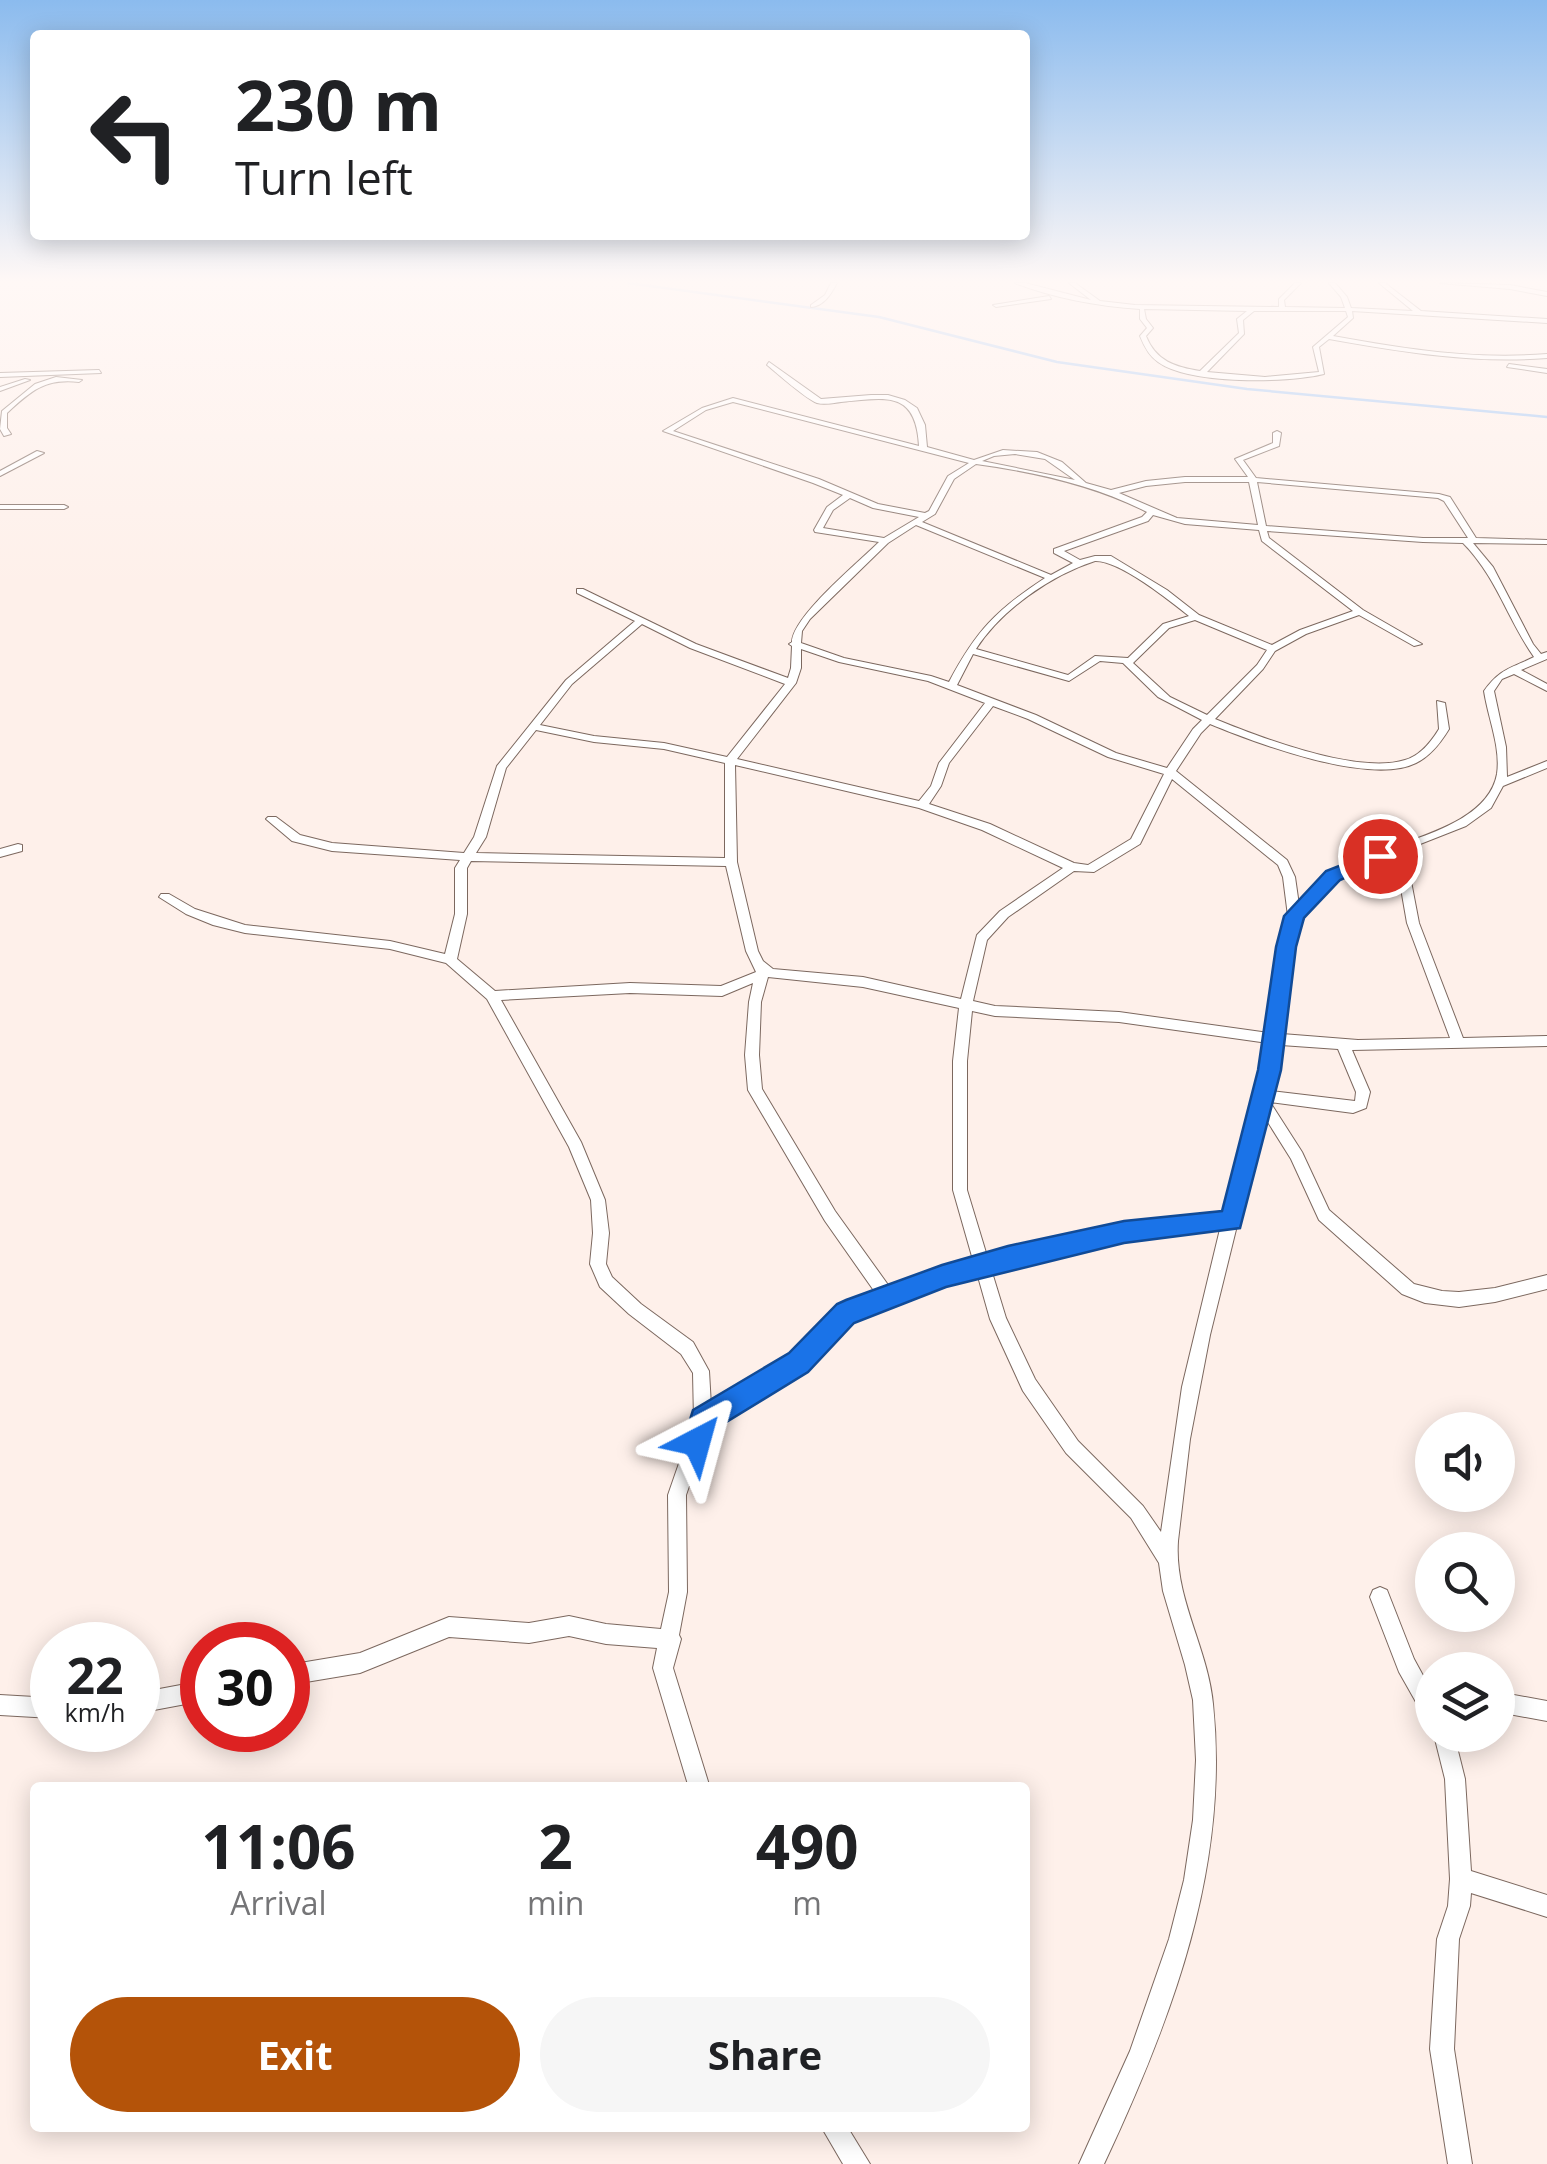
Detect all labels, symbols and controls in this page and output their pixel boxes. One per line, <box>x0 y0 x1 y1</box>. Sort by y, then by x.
text: 230 m <box>235 56 442 152</box>
icon: left <box>70 70 200 200</box>
text: Turn left <box>235 147 413 208</box>
pin <box>1338 814 1423 899</box>
icon: arrive <box>1353 829 1408 884</box>
position arrow <box>645 1390 749 1494</box>
map controls <box>1415 1412 1515 1752</box>
button: sound <box>1415 1412 1515 1512</box>
button: search <box>1415 1532 1515 1632</box>
speed limit sign: 30 <box>180 1622 310 1752</box>
text: 22 <box>66 1641 124 1709</box>
button: layers <box>1415 1652 1515 1752</box>
text: km/h <box>65 1695 125 1729</box>
text: 11:06 <box>201 1805 356 1887</box>
text: 2 <box>539 1805 573 1887</box>
text: 490 <box>756 1805 859 1887</box>
text: Arrival <box>230 1881 327 1924</box>
text: min <box>527 1881 584 1924</box>
text: m <box>792 1881 822 1924</box>
button: Exit <box>70 1997 520 2112</box>
button: Share <box>540 1997 990 2112</box>

